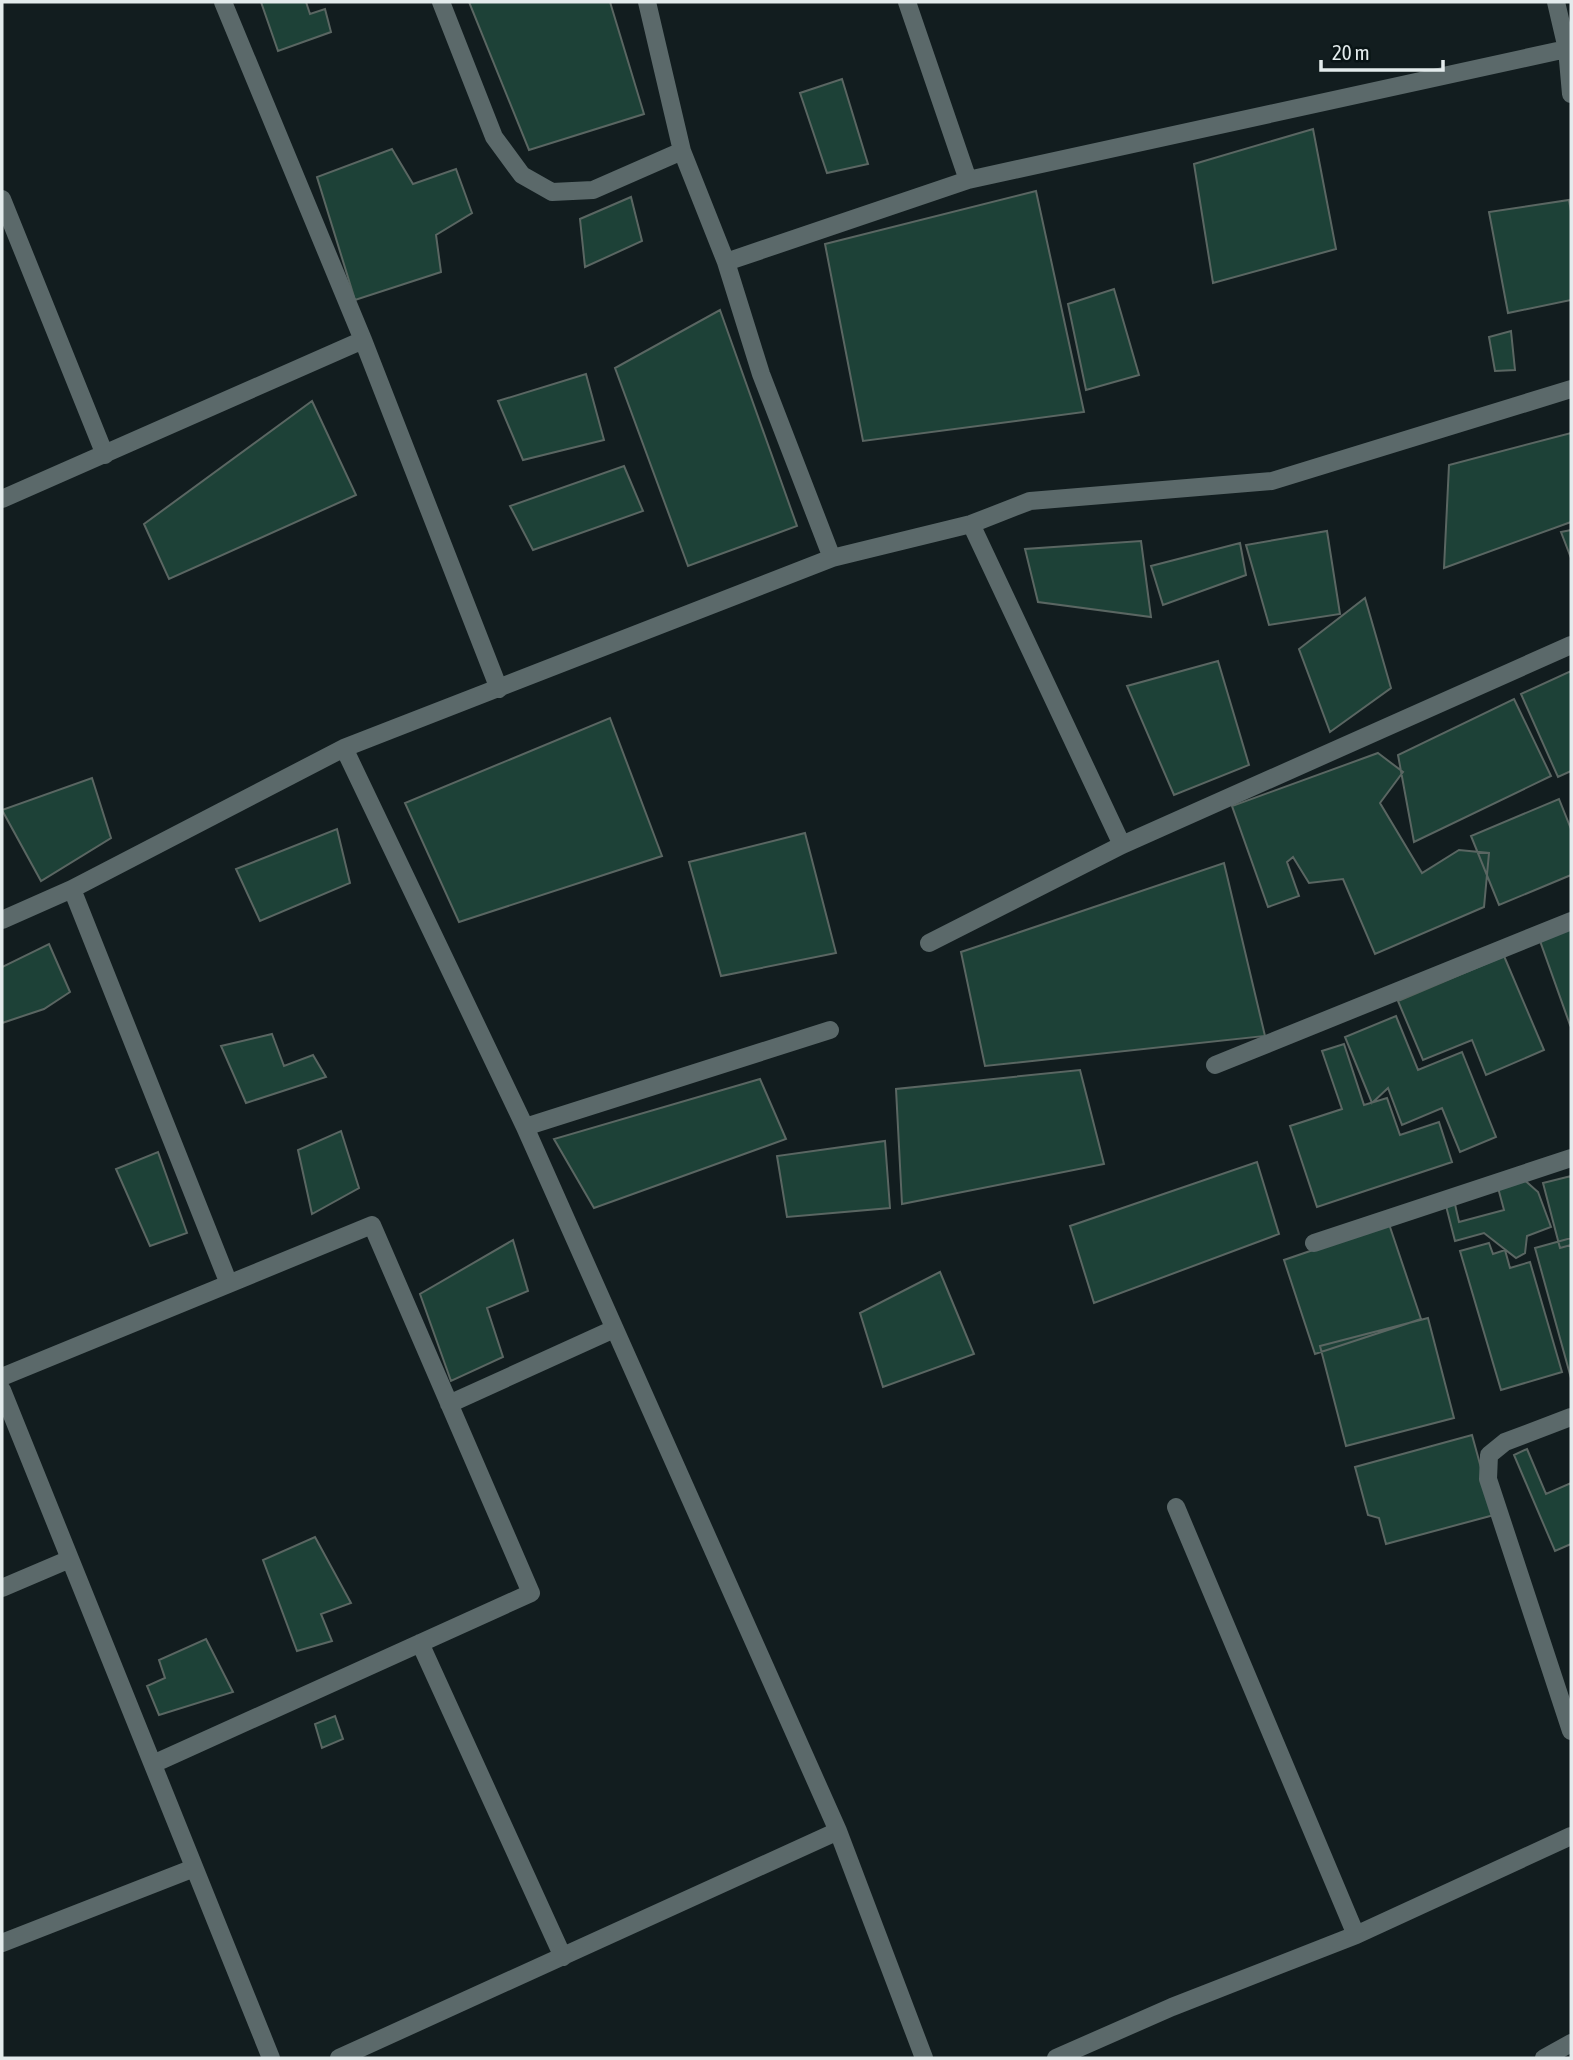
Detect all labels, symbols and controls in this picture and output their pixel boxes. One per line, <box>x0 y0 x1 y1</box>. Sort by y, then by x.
scale bar <box>1321 28 1444 72</box>
text: 20 m <box>1332 40 1370 64</box>

